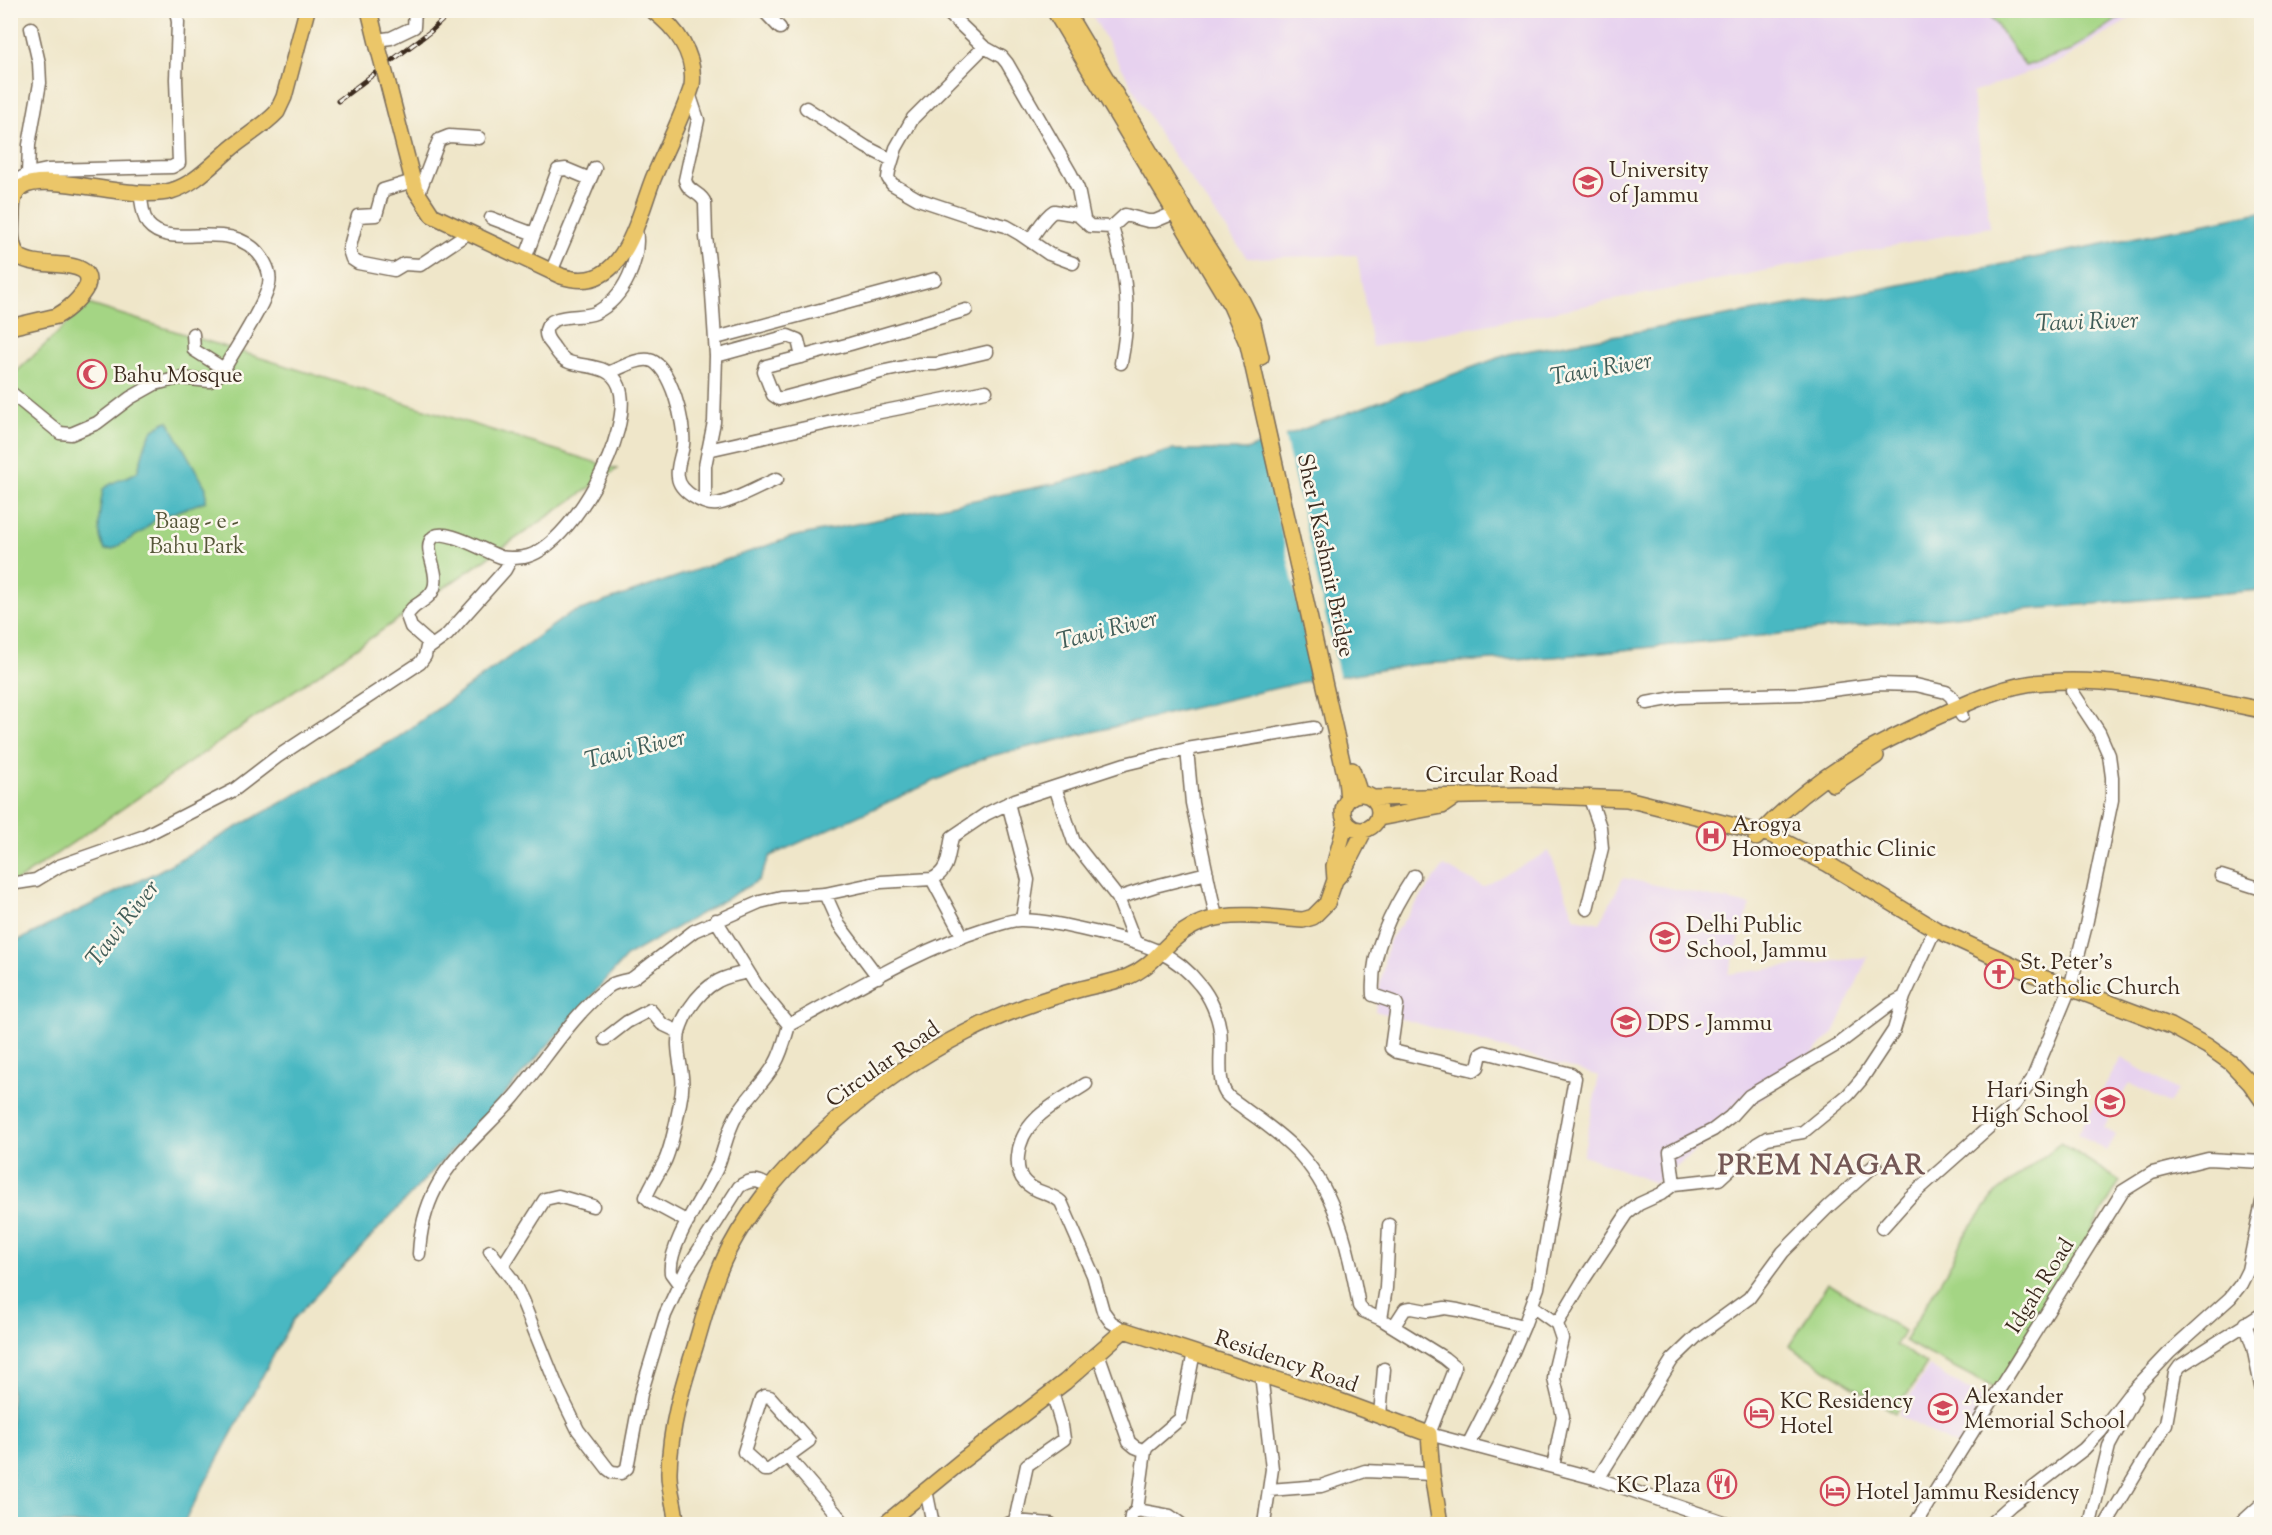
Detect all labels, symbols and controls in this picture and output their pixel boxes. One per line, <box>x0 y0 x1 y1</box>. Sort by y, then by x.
place label: University of Jammu <box>1609 156 1709 213</box>
school or university icon: University of Jammu <box>1572 166 1604 198</box>
water label: Tawi River <box>2035 304 2140 342</box>
water label: Tawi River <box>1548 344 1655 396</box>
mosque icon: Bahu Mosque <box>76 358 108 390</box>
place label: Bahu Mosque <box>113 361 243 393</box>
street label: Sher I Kashmir Bridge <box>1287 451 1361 660</box>
park label: Baag - e - Bahu Park <box>149 507 245 564</box>
water label: Tawi River <box>1054 602 1162 660</box>
water label: Tawi River <box>582 721 690 779</box>
street label: Circular Road <box>1426 761 1558 793</box>
place label: Arogya Homoeopathic Clinic <box>1732 810 1936 867</box>
hospital icon: Arogya Homoeopathic Clinic <box>1695 820 1727 852</box>
water label: Tawi River <box>79 873 169 975</box>
place label: Delhi Public School, Jammu <box>1686 911 1828 968</box>
school or university icon: Delhi Public School, Jammu <box>1649 921 1681 953</box>
place label: St. Peter's Catholic Church <box>2020 948 2181 1005</box>
church icon: St. Peter's Catholic Church <box>1983 958 2015 990</box>
school or university icon: DPS - Jammu <box>1610 1006 1642 1038</box>
place label: DPS - Jammu <box>1647 1009 1772 1041</box>
street label: Circular Road <box>820 1014 947 1117</box>
place label: Hari Singh High School <box>1971 1076 2089 1133</box>
school or university icon: Hari Singh High School <box>2094 1086 2126 1118</box>
district label: PREM NAGAR <box>1718 1147 1926 1187</box>
street label: Idgah Road <box>2000 1233 2084 1341</box>
street label: Residency Road <box>1210 1323 1362 1402</box>
place label: Alexander Memorial School <box>1964 1382 2125 1439</box>
place label: KC Residency Hotel <box>1780 1387 1913 1444</box>
school or university icon: Alexander Memorial School <box>1927 1392 1959 1424</box>
hotel icon: KC Residency Hotel <box>1743 1397 1775 1429</box>
restaurant icon: KC Plaza <box>1706 1468 1738 1500</box>
place label: KC Plaza <box>1616 1471 1701 1503</box>
hotel icon: Hotel Jammu Residency <box>1819 1475 1851 1507</box>
place label: Hotel Jammu Residency <box>1856 1478 2080 1510</box>

